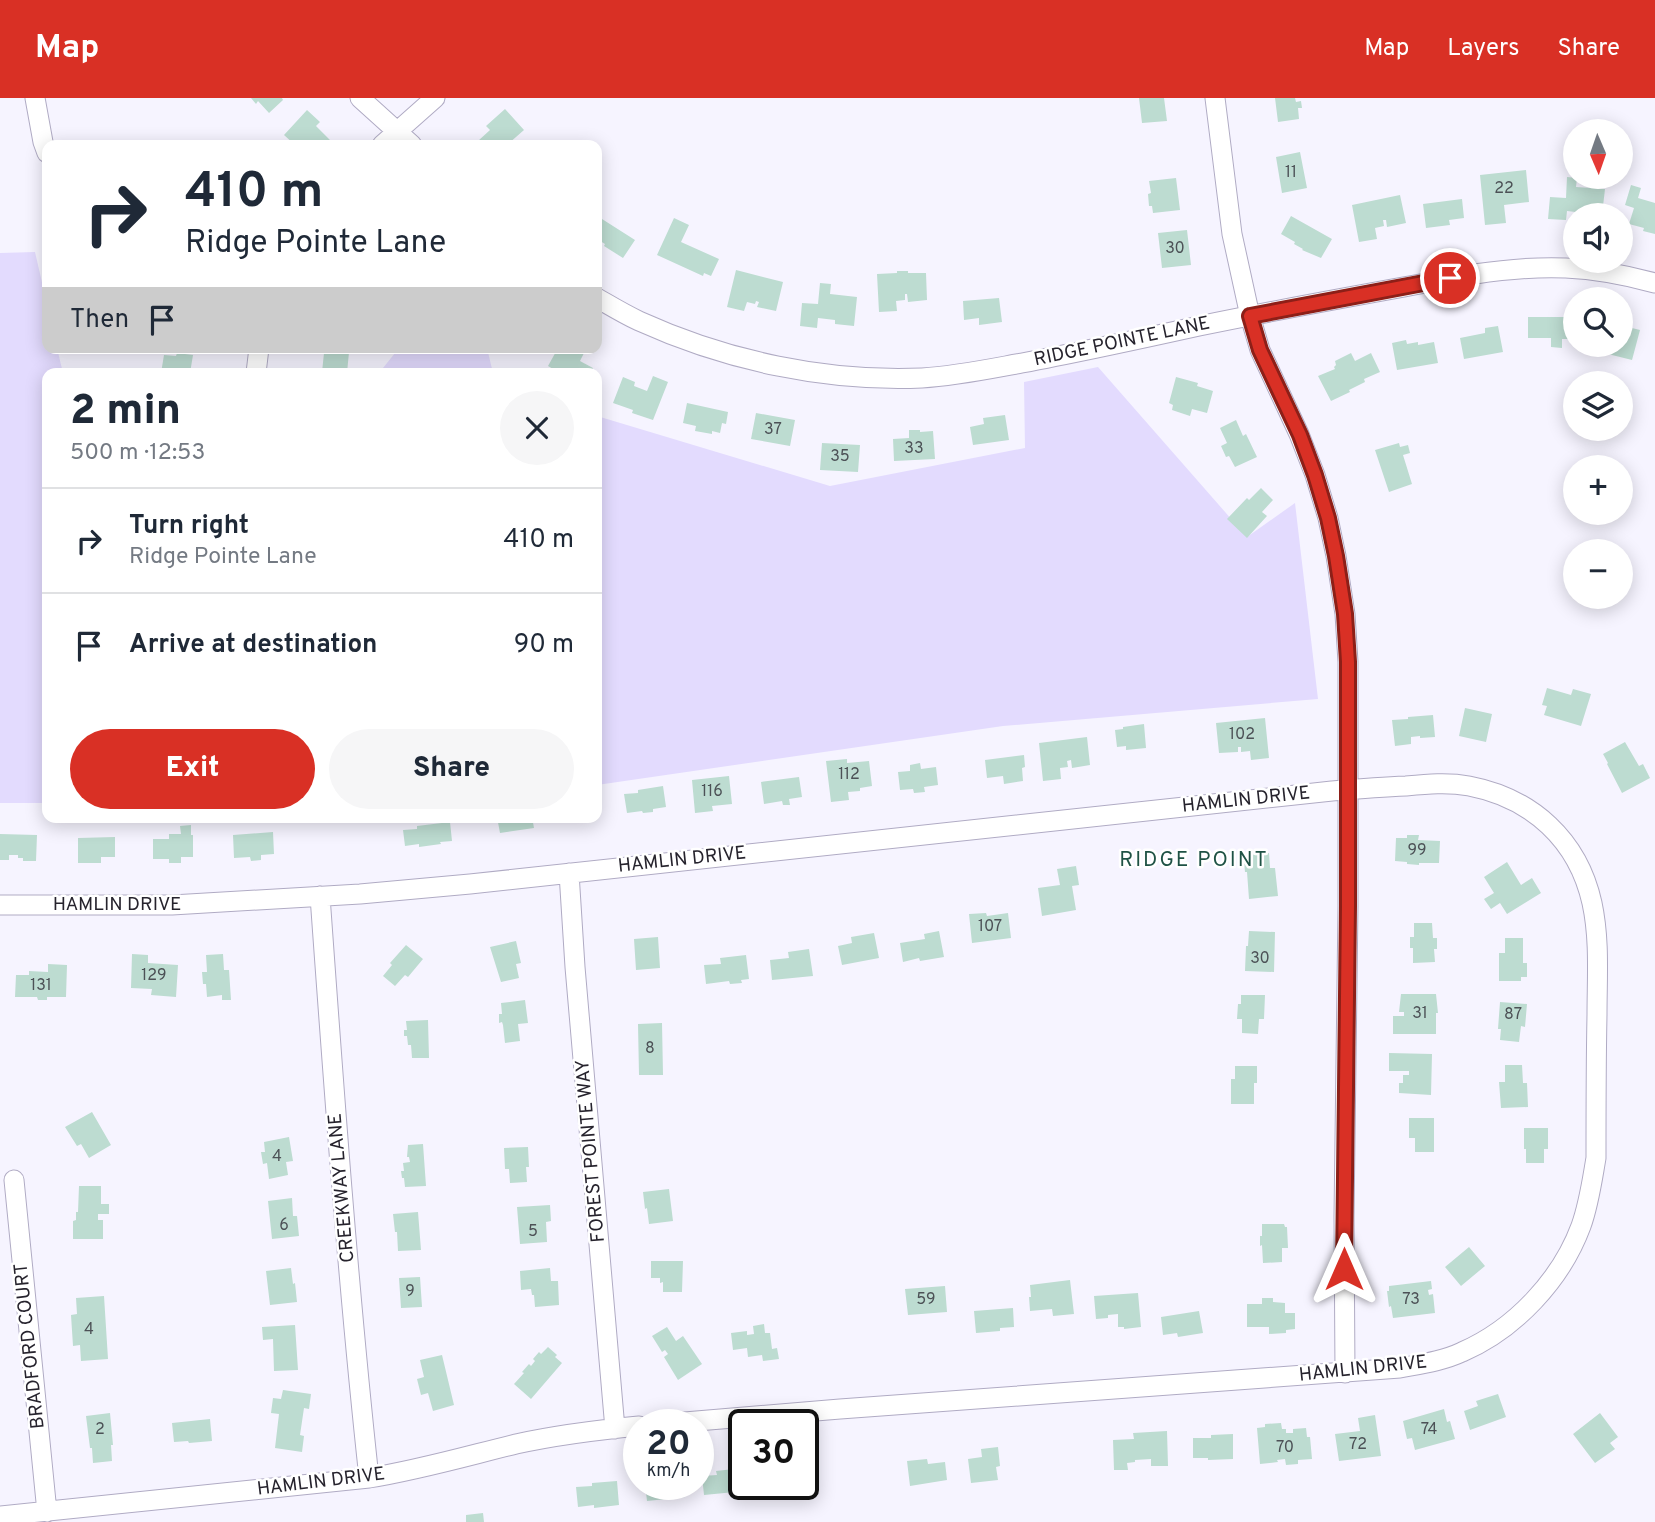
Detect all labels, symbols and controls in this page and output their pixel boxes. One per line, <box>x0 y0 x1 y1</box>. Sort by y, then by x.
text: Map <box>35 28 99 70</box>
text: Map <box>1364 34 1409 64</box>
text: Layers <box>1447 34 1519 64</box>
text: Share <box>1557 34 1620 64</box>
north arrow <box>1563 119 1633 189</box>
map controls <box>1563 119 1633 609</box>
text: 410 m <box>185 163 323 225</box>
house number: 11 <box>1285 163 1297 183</box>
icon: right <box>70 168 161 259</box>
house number: 22 <box>1494 179 1514 199</box>
button: sound <box>1563 203 1633 273</box>
text: Ridge Pointe Lane <box>185 224 446 264</box>
house number: 30 <box>1165 239 1185 259</box>
pin <box>1420 248 1480 308</box>
icon: arrive <box>1431 259 1469 297</box>
button: search <box>1563 287 1633 357</box>
icon: arrive <box>143 301 181 339</box>
text: Then <box>70 304 129 337</box>
street label: RIDGE POINTE LANE <box>1032 312 1212 372</box>
button: layers <box>1563 371 1633 441</box>
text: 2 min <box>70 386 181 439</box>
button: close <box>500 391 574 465</box>
house number: 37 <box>764 420 782 440</box>
text: 500 m · 12:53 <box>70 439 205 468</box>
house number: 33 <box>904 439 924 459</box>
house number: 35 <box>830 447 850 467</box>
button: + <box>1563 455 1633 525</box>
text: Turn right <box>129 510 249 543</box>
icon: right <box>70 522 108 560</box>
text: 410 m <box>503 524 574 557</box>
button: − <box>1563 539 1633 609</box>
text: Ridge Pointe Lane <box>129 543 317 572</box>
icon: arrive <box>70 627 108 665</box>
text: Arrive at destination <box>129 629 377 662</box>
text: 90 m <box>514 629 574 662</box>
house number: 102 <box>1229 725 1255 745</box>
button: Exit <box>70 729 315 809</box>
button: Share <box>329 729 574 809</box>
house number: 112 <box>838 765 860 785</box>
street label: HAMLIN DRIVE <box>1181 781 1311 819</box>
house number: 116 <box>701 782 723 802</box>
street label: HAMLIN DRIVE <box>617 841 747 879</box>
house number: 99 <box>1407 841 1427 861</box>
district label: RIDGE POINT <box>1119 847 1269 874</box>
street label: HAMLIN DRIVE <box>53 893 181 917</box>
house number: 107 <box>978 917 1002 937</box>
house number: 30 <box>1250 949 1270 969</box>
house number: 129 <box>141 966 167 986</box>
house number: 131 <box>30 976 52 996</box>
house number: 31 <box>1412 1004 1428 1024</box>
house number: 87 <box>1504 1005 1522 1025</box>
house number: 8 <box>645 1039 655 1059</box>
street label: FOREST POINTE WAY <box>571 1059 611 1243</box>
street label: CREEKWAY LANE <box>324 1112 360 1264</box>
house number: 4 <box>272 1147 282 1167</box>
house number: 6 <box>279 1216 289 1236</box>
house number: 5 <box>528 1222 538 1242</box>
position arrow <box>1307 1232 1381 1306</box>
street label: BRADFORD COURT <box>9 1262 51 1430</box>
house number: 9 <box>405 1282 415 1302</box>
house number: 59 <box>916 1290 936 1310</box>
house number: 73 <box>1402 1290 1420 1310</box>
house number: 4 <box>84 1320 94 1340</box>
street label: HAMLIN DRIVE <box>1298 1350 1428 1388</box>
speed limit sign: 30 <box>728 1409 819 1500</box>
house number: 2 <box>95 1420 105 1440</box>
house number: 74 <box>1421 1420 1437 1440</box>
text: 20 <box>646 1423 691 1467</box>
house number: 72 <box>1349 1435 1367 1455</box>
house number: 70 <box>1276 1438 1294 1458</box>
text: km/h <box>647 1460 690 1483</box>
street label: HAMLIN DRIVE <box>256 1462 386 1502</box>

